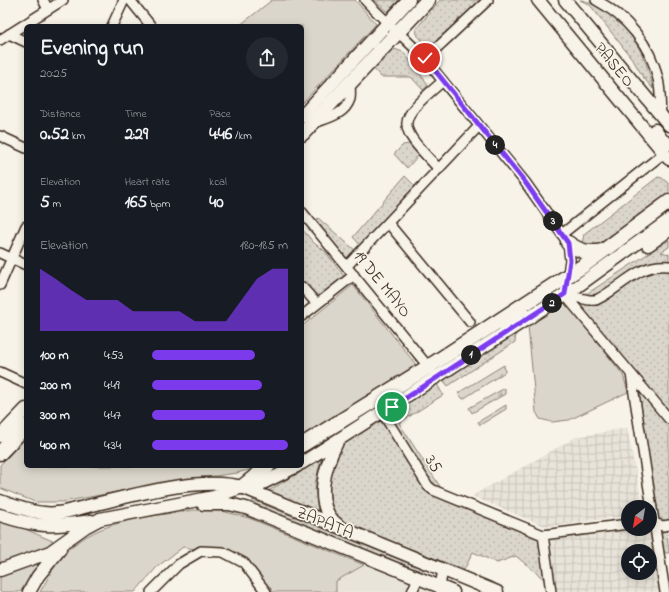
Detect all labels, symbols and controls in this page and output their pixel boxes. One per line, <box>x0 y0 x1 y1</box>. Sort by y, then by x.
text: Evening run <box>40 33 144 65</box>
button: share <box>246 37 288 79</box>
street label: PASEO <box>588 37 640 93</box>
pin <box>408 41 442 75</box>
icon: check <box>414 47 436 69</box>
text: 20:25 <box>40 64 67 83</box>
text: Distance <box>40 106 81 122</box>
text: Time <box>125 106 146 122</box>
text: Pace <box>209 106 231 122</box>
text: 0.52 <box>40 122 69 147</box>
text: 2:29 <box>125 122 148 147</box>
text: 4:46 <box>209 122 232 147</box>
text: km <box>69 128 85 144</box>
text: /km <box>232 128 252 144</box>
pin: 4 <box>485 135 505 155</box>
text: 4 <box>493 137 497 153</box>
text: Elevation <box>40 174 80 190</box>
text: Heart rate <box>125 174 170 190</box>
text: kcal <box>209 174 227 190</box>
text: 5 <box>40 190 50 215</box>
text: 165 <box>125 190 147 215</box>
text: 40 <box>209 190 224 215</box>
text: m <box>50 196 61 212</box>
text: bpm <box>147 196 170 212</box>
pin: 3 <box>543 211 563 231</box>
text: 3 <box>551 213 555 229</box>
text: Elevation <box>40 236 88 255</box>
text: 180–185 m <box>240 236 288 255</box>
street label: 19 DE MAYO <box>347 245 417 323</box>
pin: 2 <box>542 293 562 313</box>
text: 2 <box>549 295 555 311</box>
pin: 1 <box>461 345 481 365</box>
text: 100 m <box>40 346 69 365</box>
text: 4:53 <box>104 346 123 365</box>
text: 1 <box>469 347 473 363</box>
text: 200 m <box>40 376 71 395</box>
text: 4:49 <box>104 376 120 395</box>
pin <box>375 390 409 424</box>
icon: arrive <box>381 396 403 418</box>
text: 300 m <box>40 406 70 425</box>
text: 4:47 <box>104 406 121 425</box>
text: 400 m <box>40 436 70 455</box>
text: 4:34 <box>104 436 121 455</box>
street label: 35 <box>418 450 448 478</box>
street label: ZAPATA <box>293 500 357 546</box>
north arrow <box>621 500 657 536</box>
map controls <box>621 500 657 580</box>
button: locate <box>621 544 657 580</box>

